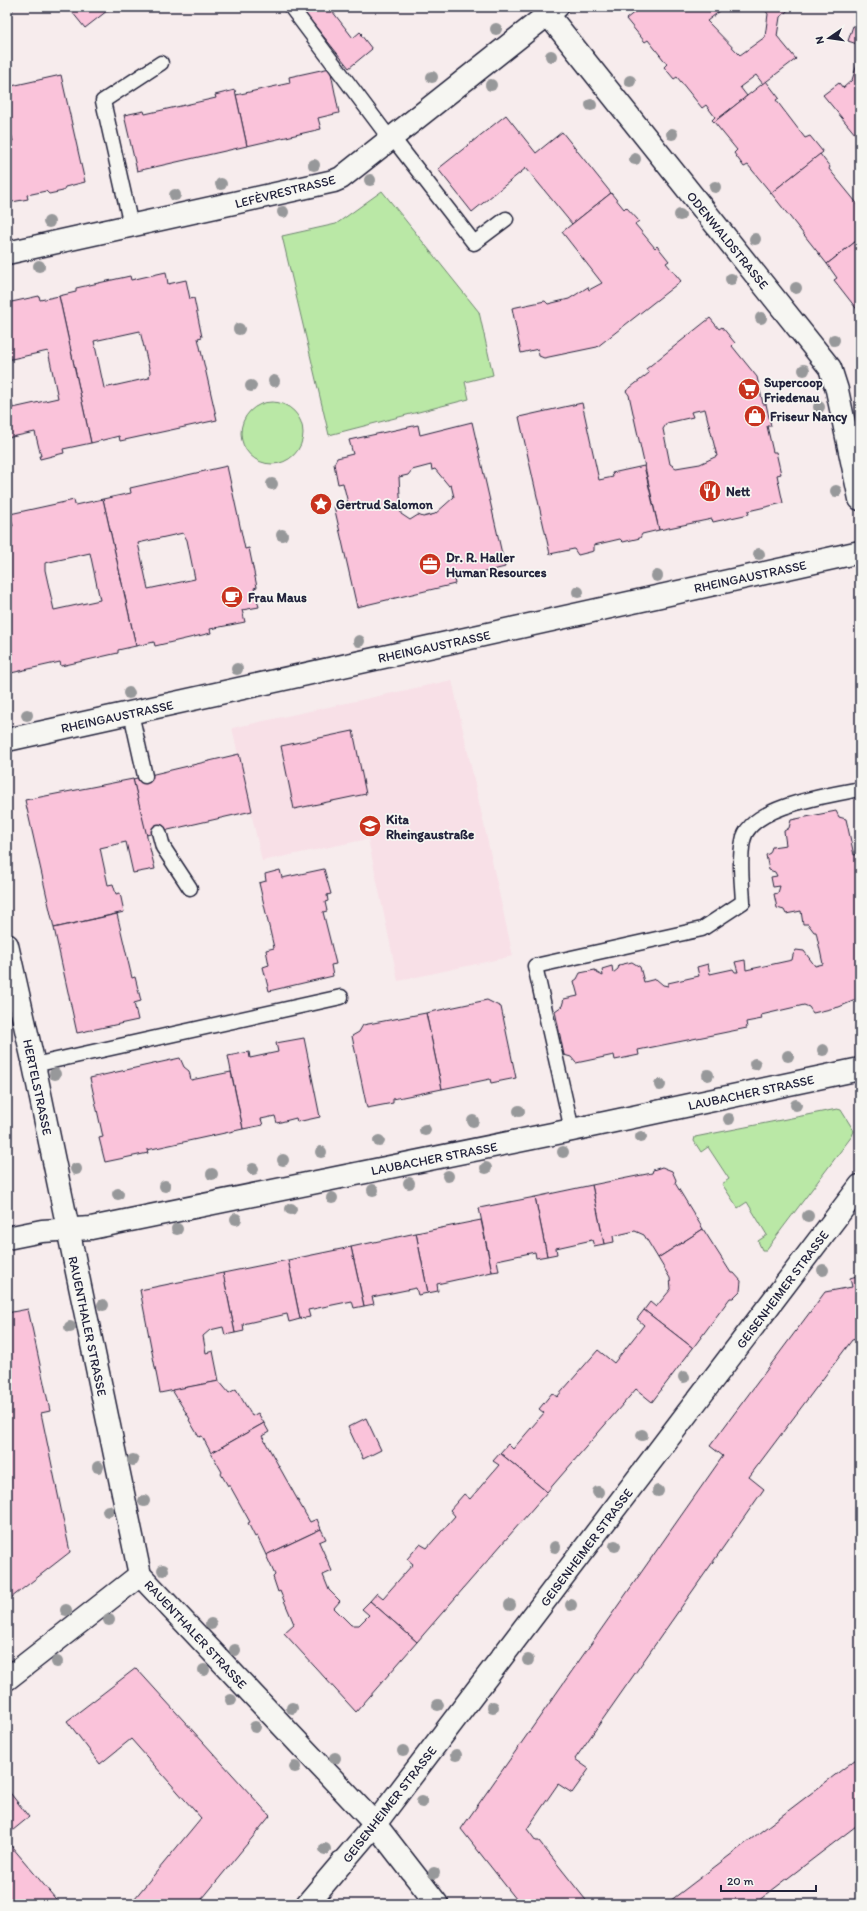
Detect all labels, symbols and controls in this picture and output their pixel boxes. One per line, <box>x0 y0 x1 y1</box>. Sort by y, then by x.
north arrow <box>809 18 849 58</box>
text: N <box>813 35 827 45</box>
street label: LEFÈVRESTRASSE <box>233 172 337 211</box>
street label: ODENWALDSTRASSE <box>684 189 772 292</box>
place label: Supercoop Friedenau <box>764 375 823 405</box>
supermarket icon: Supercoop Friedenau <box>736 376 762 402</box>
shop icon: Friseur Nancy <box>742 403 768 429</box>
place label: Friseur Nancy <box>770 409 848 425</box>
restaurant icon: Nett <box>697 478 723 504</box>
place label: Nett <box>726 484 751 499</box>
place icon: Gertrud Salomon <box>308 491 334 517</box>
place label: Gertrud Salomon <box>336 497 433 512</box>
place label: Dr. R. Haller Human Resources <box>446 550 547 580</box>
office icon: Dr. R. Haller Human Resources <box>417 551 443 577</box>
street label: RHEINGAUSTRASSE <box>692 557 808 596</box>
cafe icon: Frau Maus <box>219 584 245 610</box>
place label: Frau Maus <box>248 590 307 605</box>
street label: RHEINGAUSTRASSE <box>376 627 492 666</box>
street label: RHEINGAUSTRASSE <box>59 697 175 736</box>
place label: Kita Rheingaustraße <box>386 812 474 843</box>
school or university icon: Kita Rheingaustraße <box>357 813 383 839</box>
street label: HERTELSTRASSE <box>20 1038 55 1137</box>
street label: LAUBACHER STRASSE <box>687 1072 815 1113</box>
street label: LAUBACHER STRASSE <box>370 1139 499 1178</box>
street label: GEISENHEIMER STRASSE <box>733 1227 832 1351</box>
street label: RAUENTHALER STRASSE <box>65 1255 110 1398</box>
street label: GEISENHEIMER STRASSE <box>537 1485 636 1609</box>
street label: RAUENTHALER STRASSE <box>141 1577 250 1692</box>
street label: GEISENHEIMER STRASSE <box>339 1743 440 1866</box>
scale bar <box>721 1867 816 1893</box>
text: 20 m <box>727 1874 754 1888</box>

